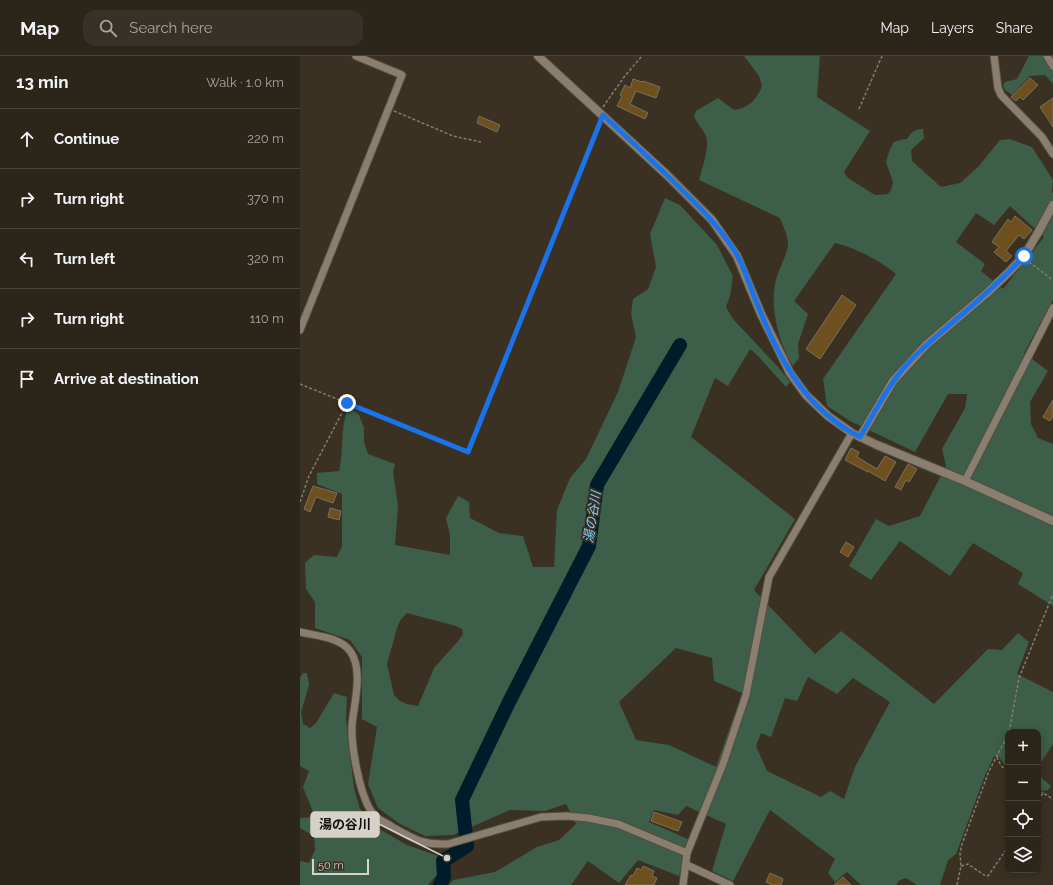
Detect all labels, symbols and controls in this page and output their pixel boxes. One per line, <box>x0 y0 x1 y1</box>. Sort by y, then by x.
search box <box>83 10 363 46</box>
text: Map <box>20 17 59 39</box>
icon: search <box>97 17 119 39</box>
text: Search here <box>129 19 213 37</box>
text: Map <box>881 20 909 36</box>
text: Layers <box>931 20 974 36</box>
text: Share <box>996 20 1033 36</box>
text: 13 min <box>16 72 68 92</box>
text: Walk · 1.0 km <box>206 75 284 90</box>
icon: ahead <box>16 128 38 150</box>
text: Continue <box>54 130 119 148</box>
text: 220 m <box>247 131 284 146</box>
icon: right <box>16 188 38 210</box>
text: Turn right <box>54 190 124 208</box>
text: 370 m <box>247 191 284 206</box>
route start <box>1015 247 1033 265</box>
icon: left <box>16 248 38 270</box>
text: Turn left <box>54 250 115 268</box>
text: 320 m <box>247 251 284 266</box>
icon: right <box>16 308 38 330</box>
text: Turn right <box>54 310 124 328</box>
text: 110 m <box>250 311 284 326</box>
icon: arrive <box>16 368 38 390</box>
text: Arrive at destination <box>54 370 199 388</box>
route end <box>338 394 356 412</box>
water label: 湯の谷川 <box>581 488 604 544</box>
map controls <box>1005 729 1041 873</box>
button: + <box>1005 729 1041 765</box>
button: − <box>1005 765 1041 801</box>
button: locate <box>1005 801 1041 837</box>
callout: 湯の谷川 <box>311 812 379 837</box>
text: 湯の谷川 <box>319 817 371 832</box>
button: layers <box>1005 837 1041 873</box>
scale bar <box>312 857 369 876</box>
text: 50 m <box>318 859 344 872</box>

